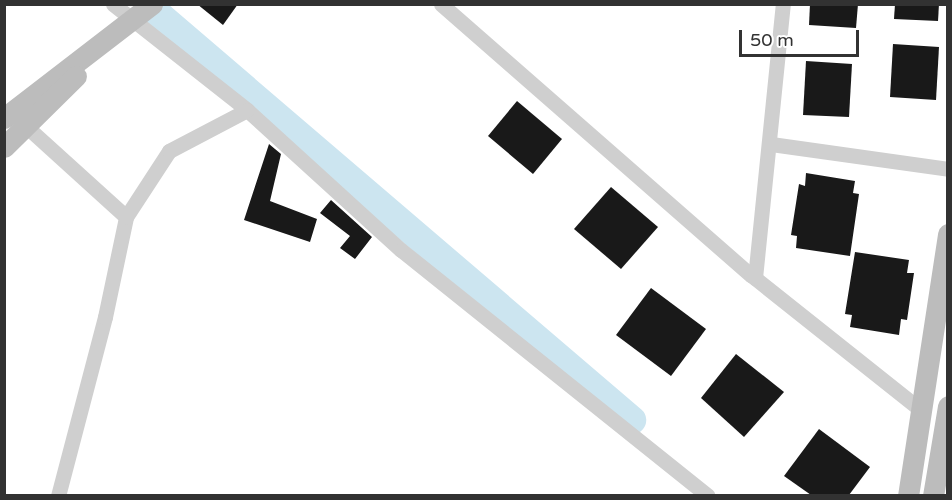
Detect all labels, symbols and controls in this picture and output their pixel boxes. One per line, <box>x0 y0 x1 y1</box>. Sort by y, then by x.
scale bar <box>742 18 862 56</box>
text: 50 m <box>750 29 794 51</box>

